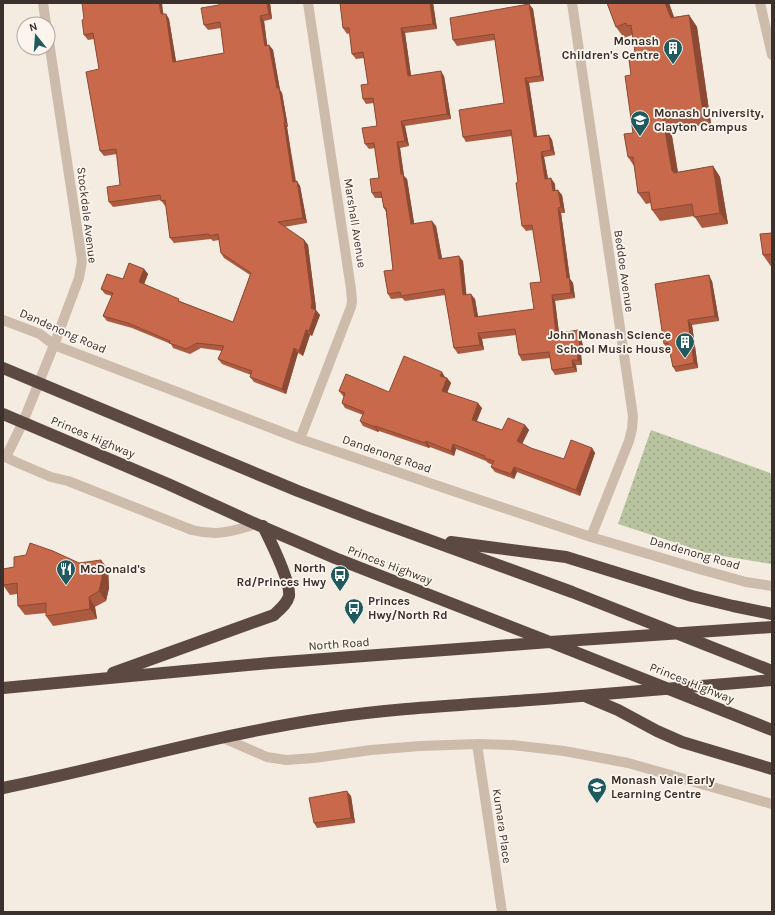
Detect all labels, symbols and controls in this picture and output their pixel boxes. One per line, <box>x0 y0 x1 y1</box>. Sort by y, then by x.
north arrow <box>16 16 56 56</box>
text: N <box>28 20 39 34</box>
place label: Monash Children's Centre <box>562 34 659 62</box>
building icon: Monash Children's Centre <box>662 37 684 65</box>
place label: Monash University, Clayton Campus <box>654 106 764 134</box>
school or university icon: Monash University, Clayton Campus <box>629 109 651 137</box>
street label: Stockdale Avenue <box>74 166 100 264</box>
street label: Marshall Avenue <box>341 177 369 269</box>
street label: Beddoe Avenue <box>611 229 637 313</box>
street label: Dandenong Road <box>18 306 108 356</box>
place label: John Monash Science School Music House <box>548 328 671 356</box>
building icon: John Monash Science School Music House <box>674 331 696 359</box>
street label: Princes Highway <box>49 413 137 461</box>
street label: Dandenong Road <box>341 432 433 476</box>
street label: Dandenong Road <box>648 533 742 573</box>
street label: Princes Highway <box>346 542 435 588</box>
restaurant icon: McDonald's <box>55 558 77 586</box>
place label: North Rd/Princes Hwy <box>236 561 326 589</box>
place label: McDonald's <box>80 562 146 576</box>
bus stop icon: North Rd/Princes Hwy <box>329 564 351 592</box>
place label: Princes Hwy/North Rd <box>368 594 448 622</box>
bus stop icon: Princes Hwy/North Rd <box>343 597 365 625</box>
street label: North Road <box>308 635 370 653</box>
street label: Princes Highway <box>648 660 737 706</box>
place label: Monash Vale Early Learning Centre <box>611 773 715 801</box>
school or university icon: Monash Vale Early Learning Centre <box>586 776 608 804</box>
street label: Kumara Place <box>490 788 514 864</box>

